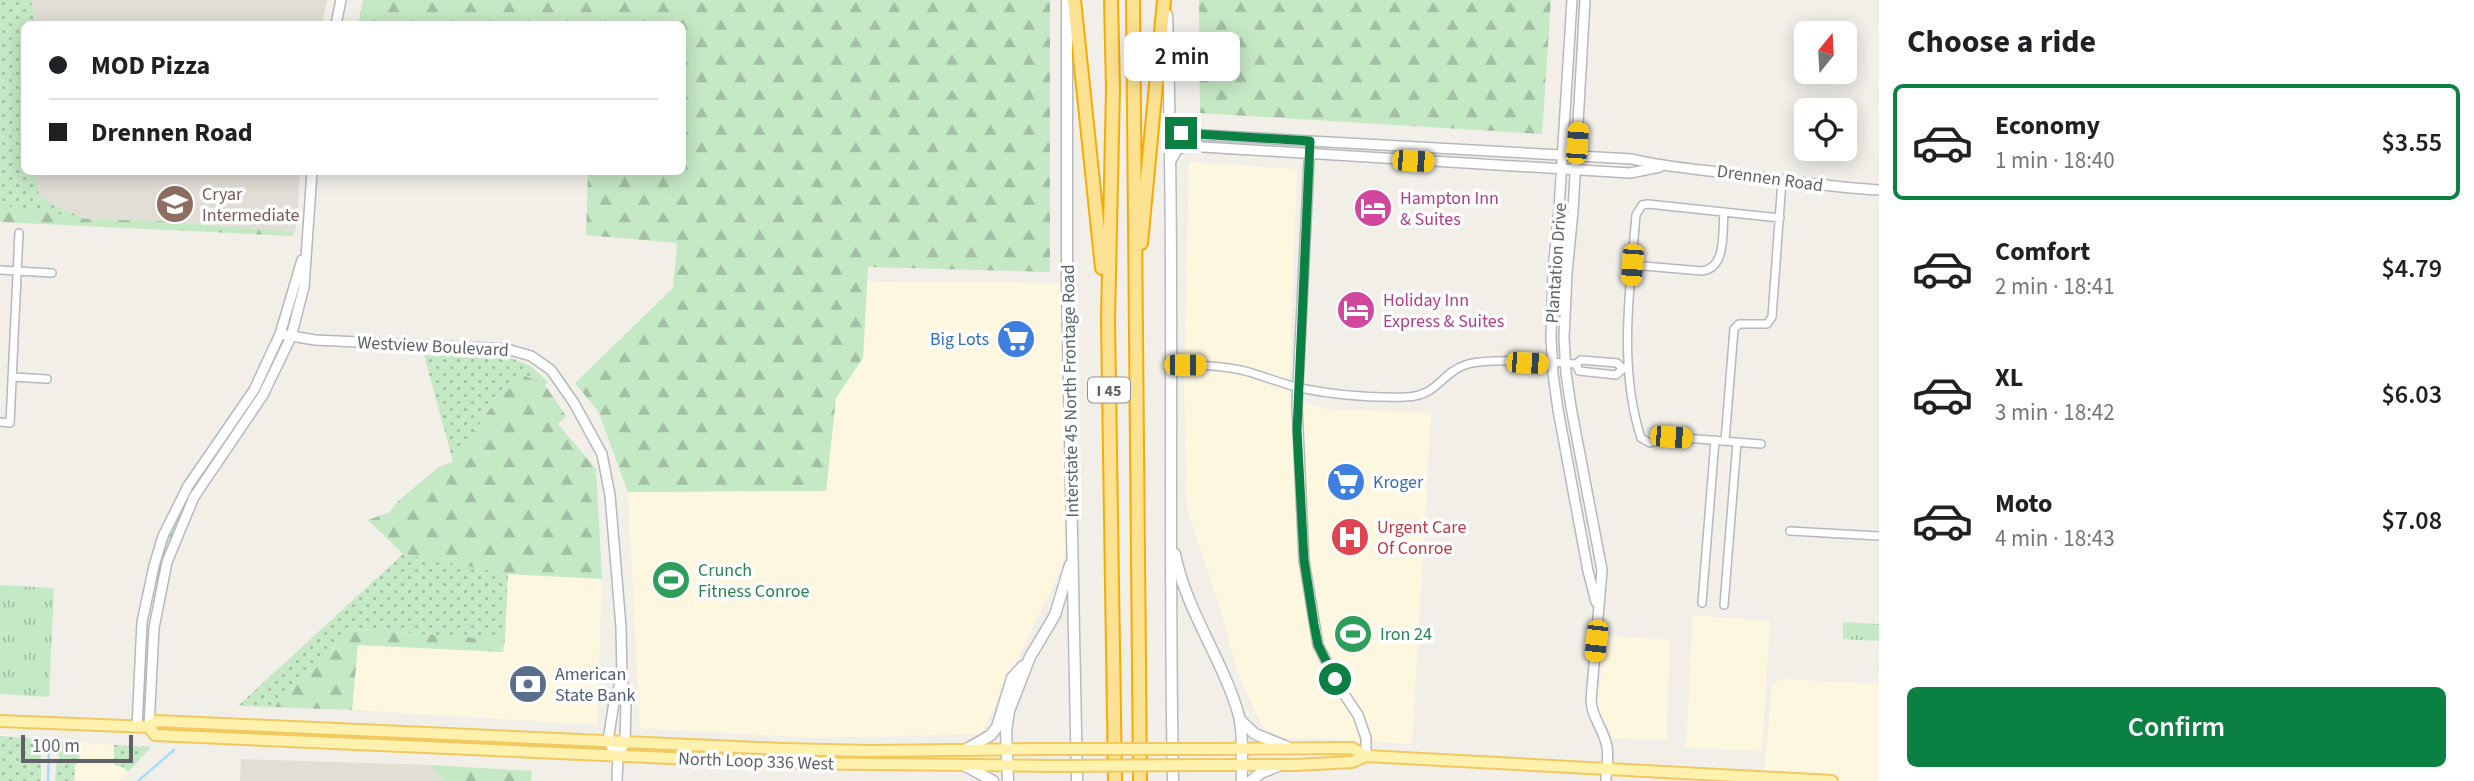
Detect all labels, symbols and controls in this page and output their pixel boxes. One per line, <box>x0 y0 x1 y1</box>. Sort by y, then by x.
text: Choose a ride <box>1907 19 2096 65</box>
north arrow <box>1794 21 1857 84</box>
map controls <box>1794 21 1857 161</box>
callout: 2 min <box>1123 32 1239 80</box>
text: 2 min <box>1155 40 1209 73</box>
text: MOD Pizza <box>91 47 210 84</box>
button: locate <box>1794 98 1857 161</box>
text: Economy <box>1995 107 2100 144</box>
icon: car <box>1911 111 1974 174</box>
text: Drennen Road <box>91 114 253 151</box>
route end <box>1165 117 1197 149</box>
car <box>1566 121 1589 165</box>
text: $3.55 <box>2381 124 2442 161</box>
text: 1 min · 18:40 <box>1995 144 2115 177</box>
car <box>1392 149 1435 173</box>
street label: Drennen Road <box>1715 159 1825 198</box>
place label: Cryar Intermediate <box>202 182 300 228</box>
school or university icon: Cryar Intermediate <box>154 183 196 225</box>
place label: Hampton Inn & Suites <box>1400 186 1499 232</box>
hotel icon: Hampton Inn & Suites <box>1352 187 1394 229</box>
street label: Plantation Drive <box>1540 202 1573 324</box>
text: Comfort <box>1995 233 2090 270</box>
icon: car <box>1911 237 1974 300</box>
car <box>1621 243 1644 287</box>
text: $4.79 <box>2381 250 2442 287</box>
street label: Interstate 45 North Frontage Road <box>1056 264 1085 518</box>
text: 2 min · 18:41 <box>1995 270 2115 303</box>
place label: Holiday Inn Express & Suites <box>1383 288 1504 334</box>
hotel icon: Holiday Inn Express & Suites <box>1335 289 1377 331</box>
supermarket icon: Big Lots <box>995 318 1037 360</box>
place label: Big Lots <box>930 327 989 352</box>
street label: Westview Boulevard <box>357 330 509 363</box>
car <box>1506 351 1549 375</box>
car <box>1165 355 1207 376</box>
text: XL <box>1995 359 2023 396</box>
icon: car <box>1911 363 1974 426</box>
text: $6.03 <box>2381 376 2442 413</box>
road number: I 45 <box>1088 378 1130 402</box>
text: 3 min · 18:42 <box>1995 396 2115 429</box>
car <box>1650 425 1693 449</box>
supermarket icon: Kroger <box>1325 461 1367 503</box>
place label: Kroger <box>1373 470 1424 495</box>
text: Moto <box>1995 485 2052 522</box>
icon: car <box>1911 489 1974 552</box>
text: $7.08 <box>2381 502 2442 539</box>
place label: Urgent Care Of Conroe <box>1377 515 1466 561</box>
hospital icon: Urgent Care Of Conroe <box>1329 516 1371 558</box>
text: 4 min · 18:43 <box>1995 522 2115 555</box>
place label: Crunch Fitness Conroe <box>698 558 810 604</box>
sports icon: Crunch Fitness Conroe <box>650 559 692 601</box>
sports icon: Iron 24 <box>1332 613 1374 655</box>
car <box>1584 619 1609 663</box>
place label: Iron 24 <box>1380 622 1432 647</box>
place label: American State Bank <box>555 662 636 708</box>
bank icon: American State Bank <box>507 663 549 705</box>
route start <box>1319 663 1351 695</box>
button: Confirm <box>1907 687 2446 767</box>
scale bar <box>21 732 133 764</box>
text: 100 m <box>32 733 80 760</box>
street label: North Loop 336 West <box>678 746 834 777</box>

